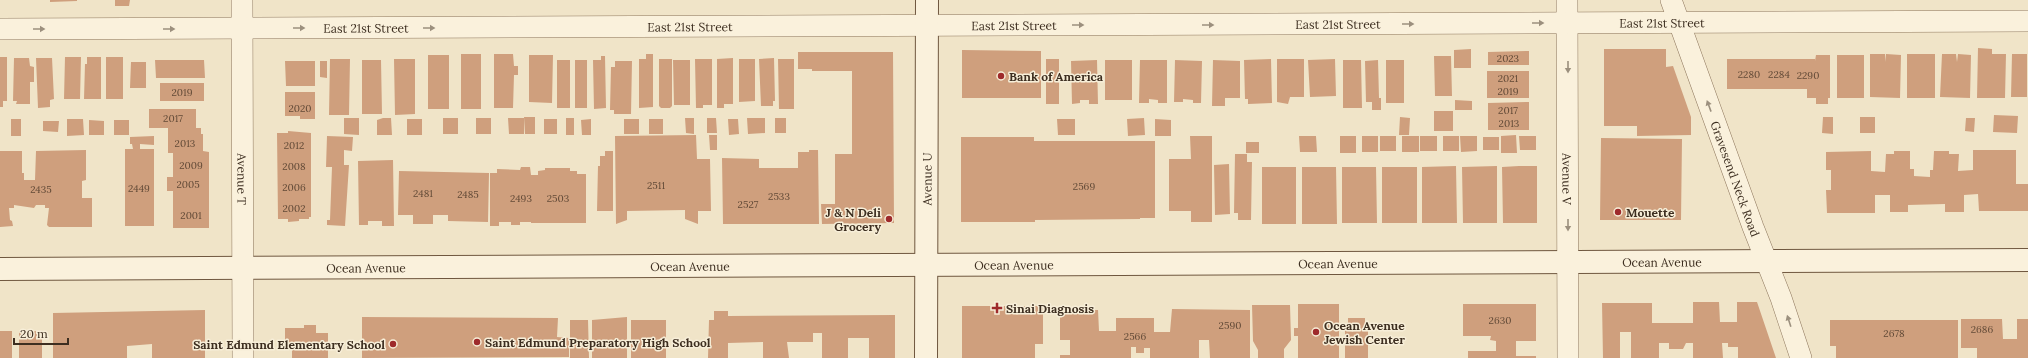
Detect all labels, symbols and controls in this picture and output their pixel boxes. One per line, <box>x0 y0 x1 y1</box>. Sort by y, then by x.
street label: East 21st Street <box>1619 15 1705 30</box>
street label: East 21st Street <box>1295 16 1381 31</box>
street label: East 21st Street <box>971 17 1057 33</box>
street label: East 21st Street <box>647 19 733 34</box>
street label: East 21st Street <box>323 20 409 35</box>
one-way arrow <box>1532 20 1545 26</box>
one-way arrow <box>1402 21 1415 27</box>
one-way arrow <box>1072 22 1085 28</box>
one-way arrow <box>1202 22 1215 28</box>
one-way arrow <box>293 25 306 31</box>
one-way arrow <box>423 25 436 31</box>
one-way arrow <box>33 26 46 32</box>
one-way arrow <box>163 26 176 32</box>
house number: 2023 <box>1497 52 1520 65</box>
one-way arrow <box>1565 61 1571 74</box>
house number: 2280 <box>1738 68 1760 81</box>
house number: 2284 <box>1768 68 1790 81</box>
place label: Bank of America <box>1009 69 1104 84</box>
house number: 2290 <box>1797 69 1819 82</box>
marker: Bank of America <box>996 71 1006 81</box>
house number: 2021 <box>1498 72 1519 85</box>
house number: 2019 <box>1498 85 1519 98</box>
house number: 2019 <box>172 86 193 99</box>
one-way arrow <box>1706 100 1712 112</box>
house number: 2020 <box>288 102 312 115</box>
house number: 2017 <box>1498 104 1518 117</box>
house number: 2017 <box>163 112 183 125</box>
house number: 2013 <box>1499 117 1520 130</box>
street label: Gravesend Neck Road <box>1708 119 1764 239</box>
house number: 2013 <box>175 137 196 150</box>
house number: 2012 <box>284 139 304 152</box>
street label: Avenue T <box>235 152 250 205</box>
street label: Avenue U <box>919 152 934 207</box>
street label: Avenue V <box>1560 152 1575 206</box>
house number: 2009 <box>179 159 203 172</box>
house number: 2008 <box>282 160 306 173</box>
house number: 2005 <box>176 178 200 191</box>
house number: 2511 <box>647 179 665 192</box>
house number: 2569 <box>1073 180 1095 193</box>
house number: 2006 <box>282 181 306 194</box>
house number: 2449 <box>128 182 150 195</box>
house number: 2435 <box>30 183 52 196</box>
house number: 2481 <box>413 187 433 200</box>
house number: 2485 <box>457 188 479 201</box>
house number: 2533 <box>768 190 790 203</box>
house number: 2493 <box>510 192 532 205</box>
house number: 2503 <box>547 192 570 205</box>
house number: 2527 <box>738 198 759 211</box>
house number: 2002 <box>282 202 306 215</box>
place label: J & N Deli Grocery <box>826 205 881 234</box>
place label: Mouette <box>1626 205 1675 220</box>
marker: Mouette <box>1613 207 1623 217</box>
house number: 2001 <box>180 209 202 222</box>
marker: J & N Deli Grocery <box>884 214 894 224</box>
one-way arrow <box>1564 219 1571 231</box>
street label: Ocean Avenue <box>1622 254 1702 269</box>
street label: Ocean Avenue <box>1298 255 1378 271</box>
street label: Ocean Avenue <box>974 257 1054 272</box>
street label: Ocean Avenue <box>650 258 730 274</box>
street label: Ocean Avenue <box>326 260 406 275</box>
place label: Sinai Diagnosis <box>1006 301 1094 316</box>
marker: Sinai Diagnosis <box>991 302 1003 314</box>
house number: 2630 <box>1489 314 1511 327</box>
one-way arrow <box>1786 315 1792 327</box>
place label: Ocean Avenue Jewish Center <box>1324 318 1405 347</box>
house number: 2590 <box>1219 319 1241 332</box>
scale bar <box>14 320 68 346</box>
house number: 2686 <box>1971 323 1993 336</box>
text: 20 m <box>20 326 48 341</box>
marker: Ocean Avenue Jewish Center <box>1311 327 1321 337</box>
house number: 2678 <box>1883 327 1905 340</box>
house number: 2566 <box>1124 330 1146 343</box>
place label: Saint Edmund Preparatory High School <box>485 335 711 350</box>
place label: Saint Edmund Elementary School <box>193 337 385 352</box>
marker: Saint Edmund Preparatory High School <box>472 337 482 347</box>
marker: Saint Edmund Elementary School <box>388 339 398 349</box>

